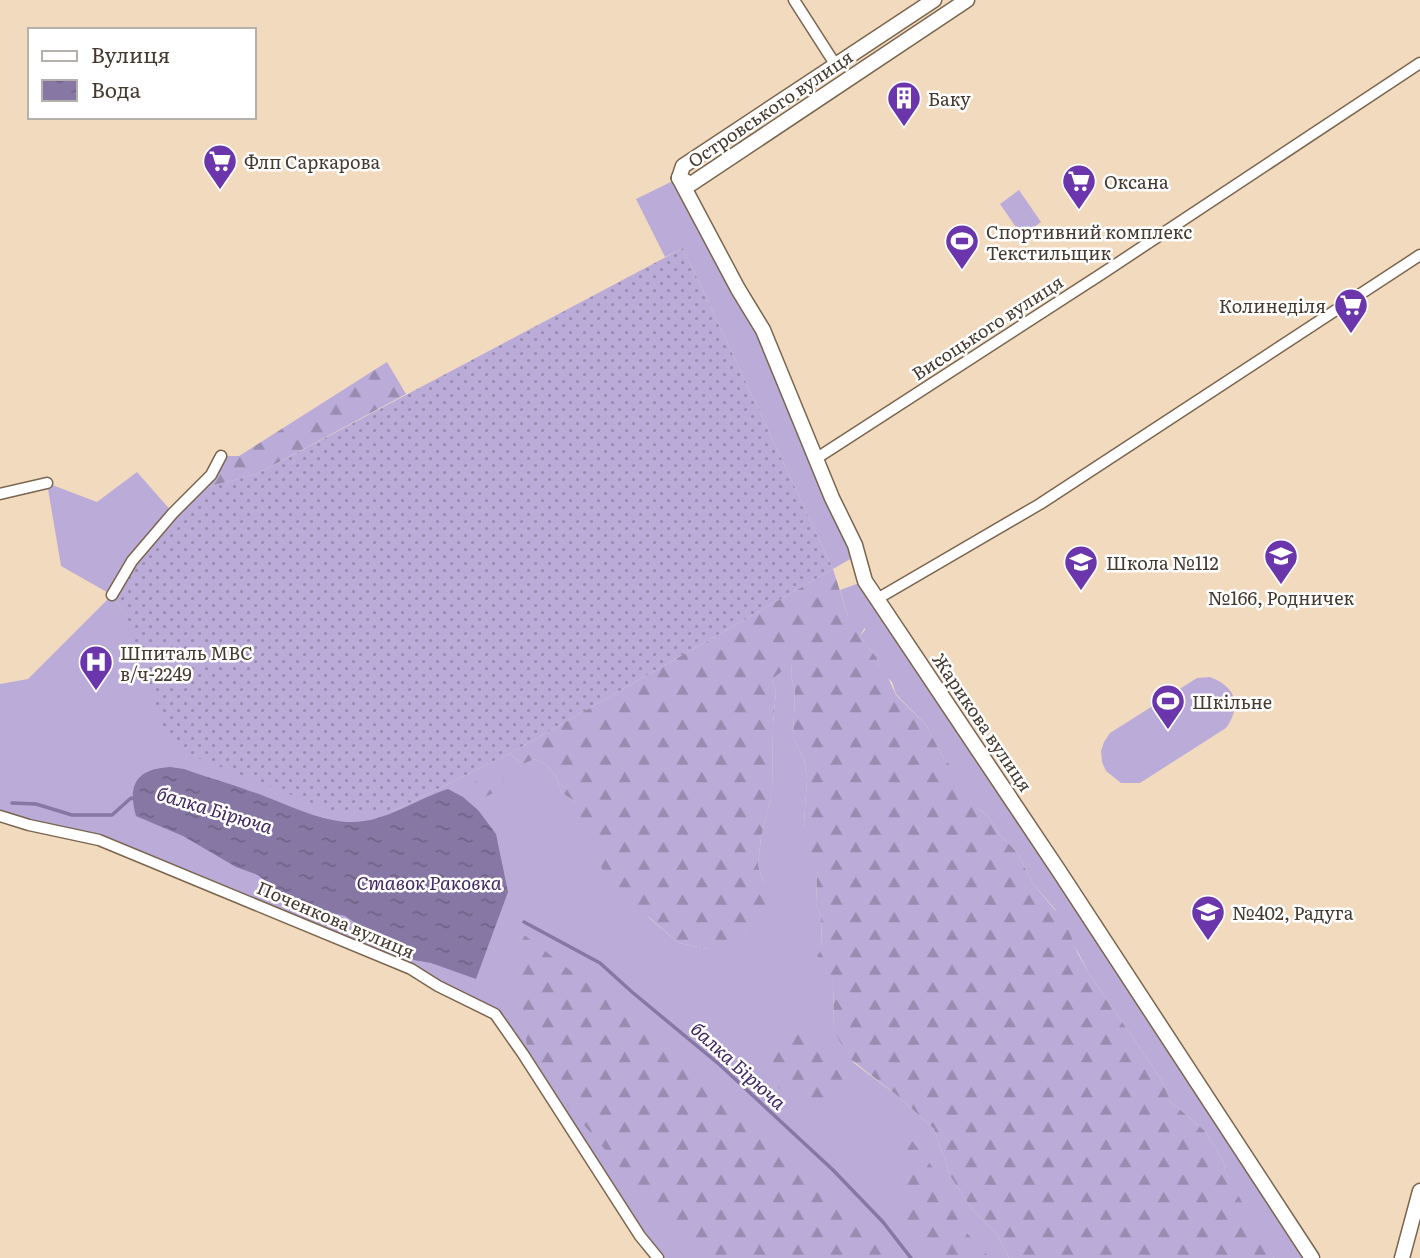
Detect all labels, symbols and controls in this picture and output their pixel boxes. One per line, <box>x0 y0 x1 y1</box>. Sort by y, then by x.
legend <box>28 28 256 119</box>
text: Вулиця <box>91 38 170 69</box>
street label: Островського вулиця <box>682 43 858 173</box>
text: Вода <box>91 73 142 104</box>
building icon: Баку <box>885 79 923 128</box>
place label: Баку <box>928 85 971 112</box>
supermarket icon: Флп Саркарова <box>201 142 239 191</box>
place label: Флп Саркарова <box>244 148 381 175</box>
supermarket icon: Оксана <box>1060 162 1098 211</box>
place label: Оксана <box>1104 168 1169 195</box>
place label: Спортивний комплекс Текстильщик <box>986 218 1192 266</box>
sports icon: Спортивний комплекс Текстильщик <box>943 222 981 271</box>
street label: Висоцького вулиця <box>906 268 1068 386</box>
supermarket icon: Колинеділя <box>1332 286 1370 335</box>
place label: Колинеділя <box>1219 292 1326 319</box>
school or university icon: №166, Родничек <box>1262 537 1300 586</box>
school or university icon: Школа №112 <box>1062 543 1100 592</box>
place label: Школа №112 <box>1106 549 1219 576</box>
place label: №166, Родничек <box>1208 584 1355 611</box>
place label: Шпиталь МВС в/ч-2249 <box>120 639 253 687</box>
hospital icon: Шпиталь МВС в/ч-2249 <box>77 643 115 692</box>
street label: Жарикова вулиця <box>926 647 1040 797</box>
sports icon: Шкільне <box>1149 682 1187 731</box>
place label: Шкільне <box>1192 688 1272 715</box>
water label: балка Бірюча <box>154 778 276 840</box>
water label: Ставок Раковка <box>356 868 502 896</box>
street label: Поченкова вулиця <box>253 874 419 964</box>
school or university icon: №402, Радуга <box>1189 893 1227 942</box>
place label: №402, Радуга <box>1232 899 1354 926</box>
water label: балка Бірюча <box>685 1015 793 1116</box>

